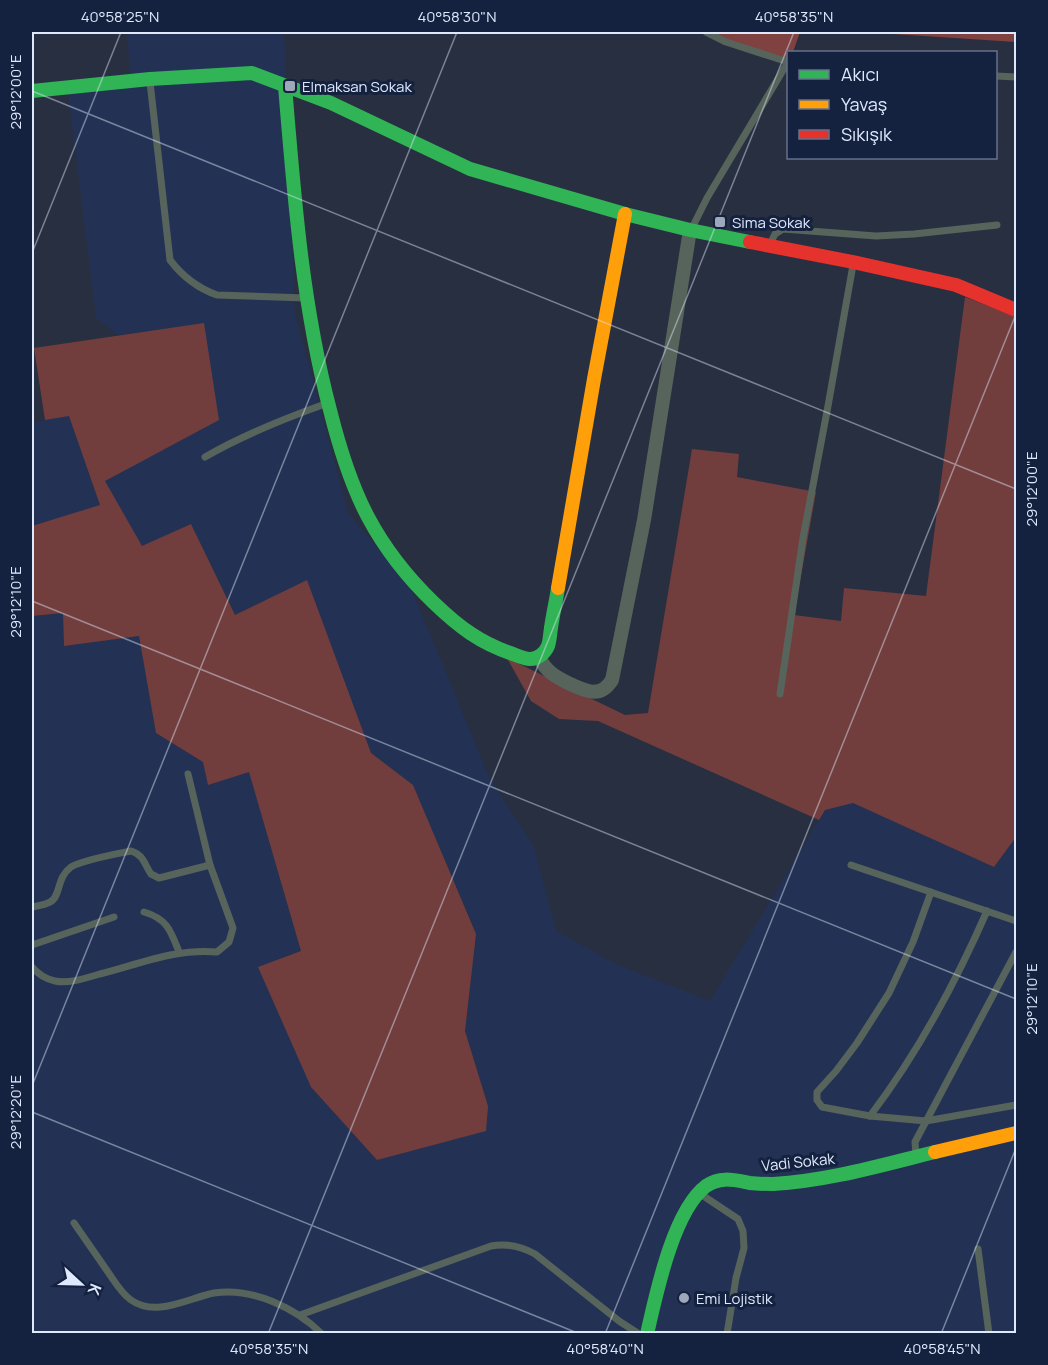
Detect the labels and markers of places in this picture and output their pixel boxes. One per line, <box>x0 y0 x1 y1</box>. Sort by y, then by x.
place label: Elmaksan Sokak <box>302 76 412 97</box>
marker: Elmaksan Sokak <box>283 79 297 93</box>
place label: Sima Sokak <box>732 212 811 233</box>
marker: Sima Sokak <box>713 215 727 229</box>
place label: Emi Lojistik <box>696 1288 773 1309</box>
marker: Emi Lojistik <box>677 1291 691 1305</box>

